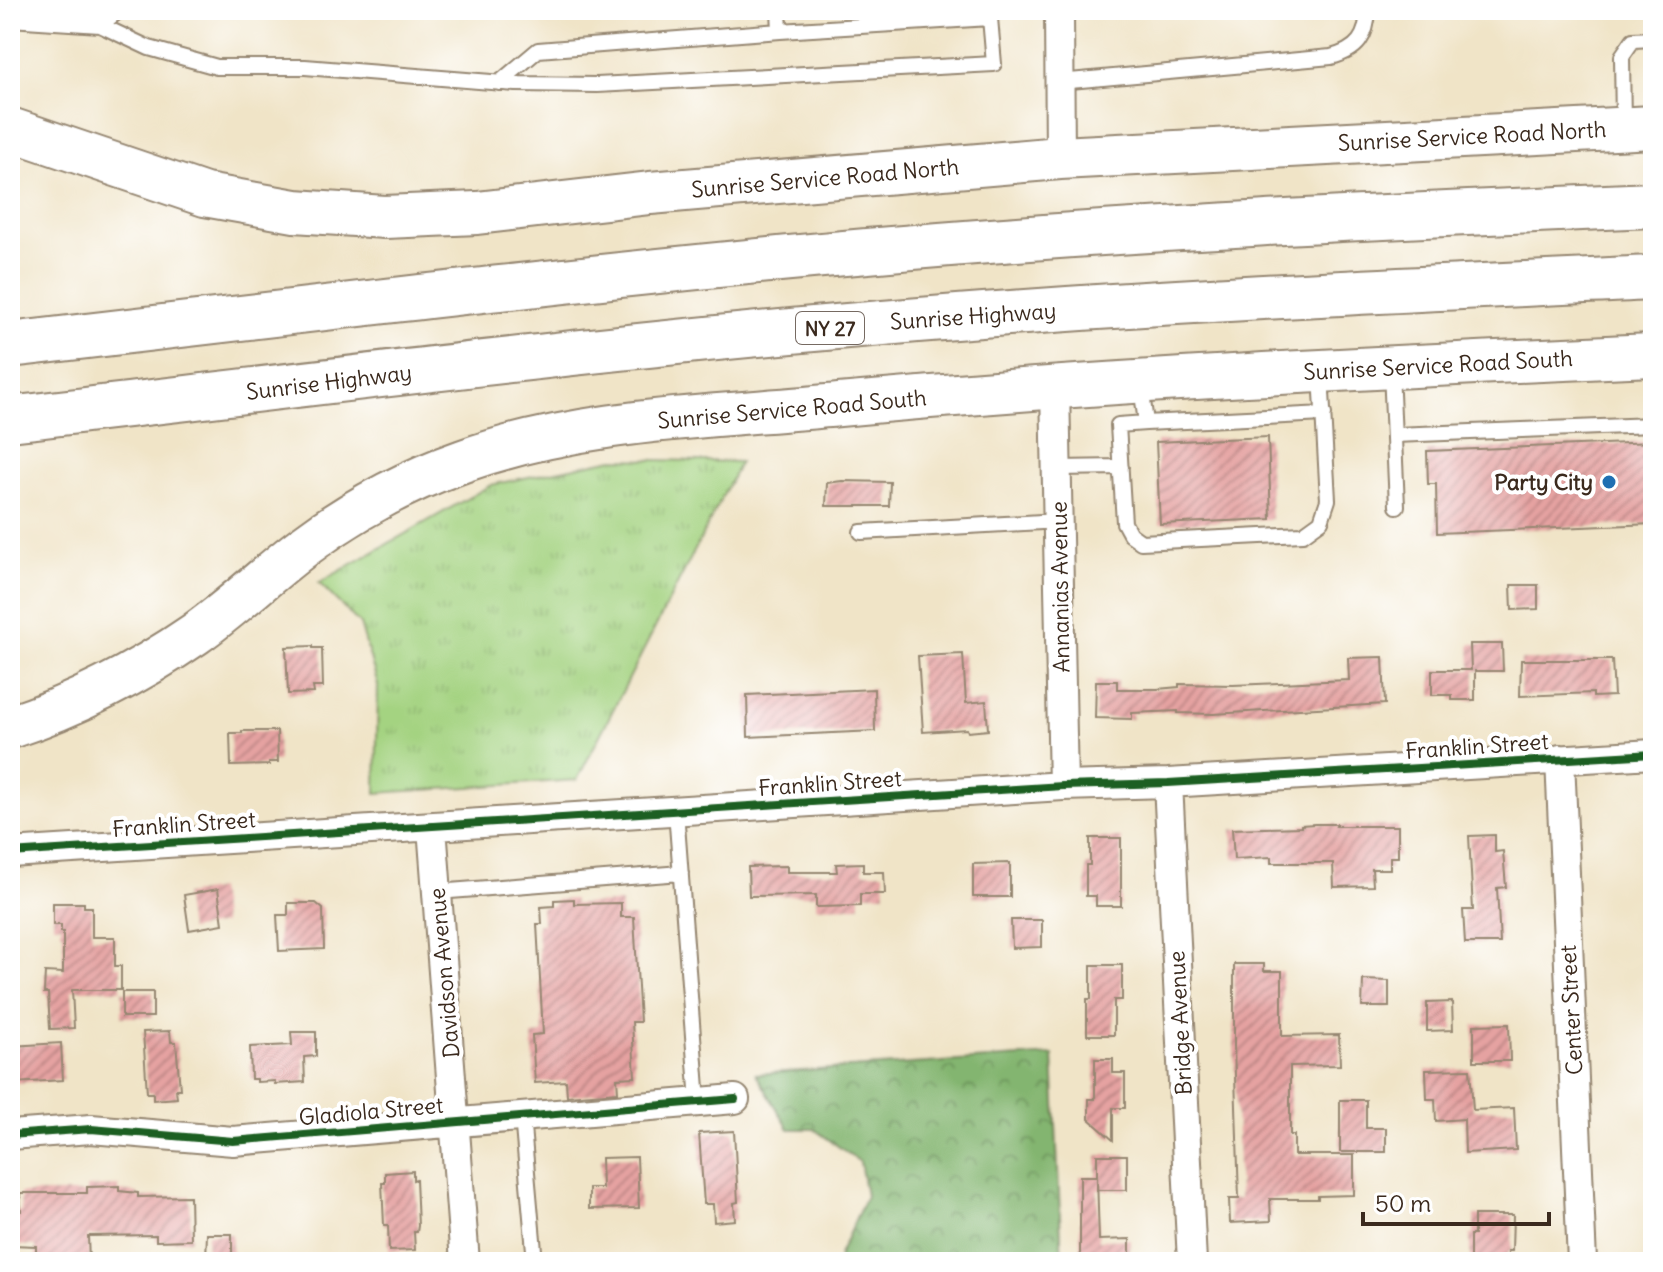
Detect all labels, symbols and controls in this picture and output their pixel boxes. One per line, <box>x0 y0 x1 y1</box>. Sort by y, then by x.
street label: Sunrise Service Road North <box>1337 115 1607 157</box>
street label: Sunrise Service Road North <box>690 152 960 204</box>
street label: Sunrise Highway <box>889 296 1057 336</box>
road number: NY 27 <box>796 312 864 344</box>
street label: Sunrise Service Road South <box>1303 344 1573 386</box>
street label: Sunrise Highway <box>245 358 413 406</box>
street label: Sunrise Service Road South <box>656 383 928 435</box>
place label: Party City <box>1494 468 1593 496</box>
marker: Party City <box>1600 473 1618 491</box>
street label: Annanias Avenue <box>1045 501 1075 673</box>
street label: Franklin Street <box>1405 727 1549 765</box>
street label: Franklin Street <box>758 764 902 802</box>
street label: Franklin Street <box>112 805 256 843</box>
street label: Davidson Avenue <box>423 887 465 1059</box>
street label: Center Street <box>1554 944 1588 1076</box>
street label: Bridge Avenue <box>1162 950 1198 1096</box>
street label: Gladiola Street <box>298 1091 444 1131</box>
scale bar <box>1363 1176 1549 1226</box>
text: 50 m <box>1375 1188 1431 1218</box>

